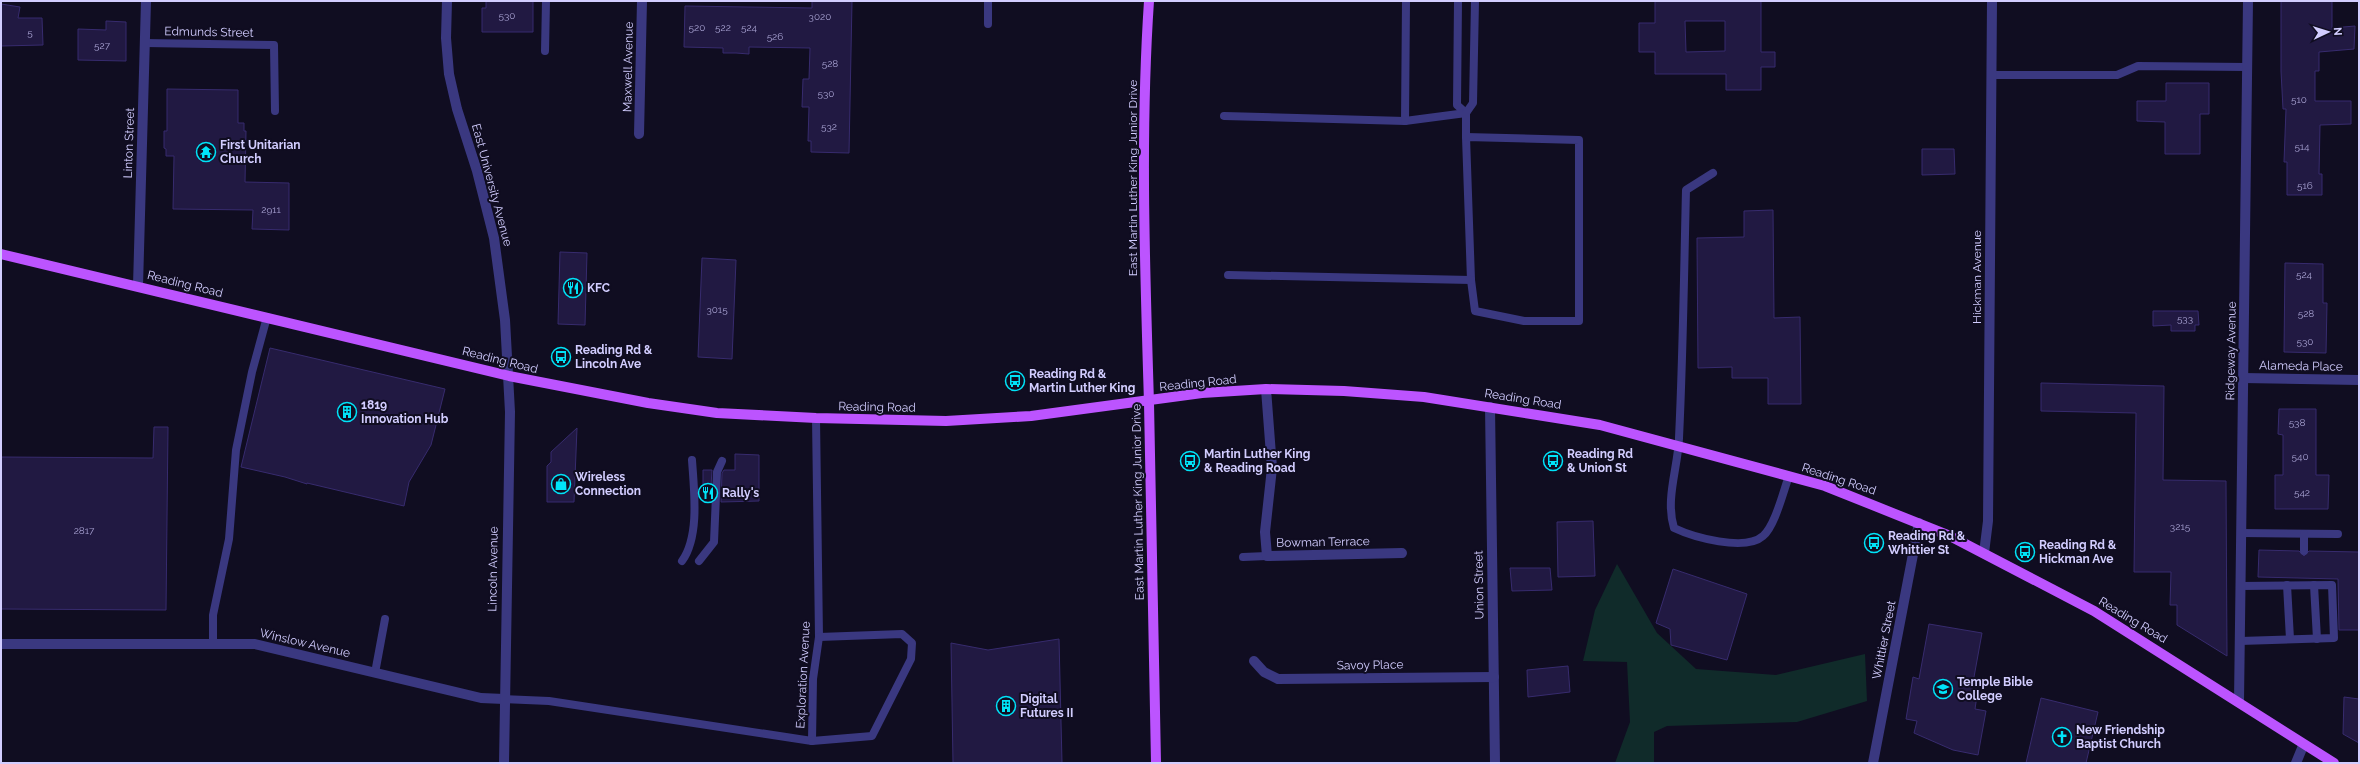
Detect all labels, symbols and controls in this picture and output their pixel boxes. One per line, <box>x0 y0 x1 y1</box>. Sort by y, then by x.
house number: 530 <box>499 10 515 21</box>
house number: 3020 <box>809 11 831 22</box>
north arrow <box>2308 12 2348 52</box>
street label: Maxwell Avenue <box>620 22 636 112</box>
house number: 520 <box>689 22 705 33</box>
house number: 522 <box>715 22 731 33</box>
house number: 524 <box>741 22 758 33</box>
street label: Edmunds Street <box>164 24 254 40</box>
house number: 5 <box>27 27 33 38</box>
text: N <box>2331 27 2344 36</box>
house number: 526 <box>767 31 783 42</box>
house number: 527 <box>94 40 111 51</box>
house number: 528 <box>822 58 838 69</box>
street label: East Martin Luther King Junior Drive <box>1126 80 1140 276</box>
house number: 530 <box>818 88 834 99</box>
house number: 510 <box>2291 94 2307 105</box>
street label: Linton Street <box>121 107 137 179</box>
house number: 532 <box>821 121 837 132</box>
street label: East University Avenue <box>469 122 515 248</box>
place label: First Unitarian Church <box>220 138 301 166</box>
temple icon: First Unitarian Church <box>195 141 217 163</box>
house number: 514 <box>2294 141 2310 152</box>
house number: 516 <box>2297 180 2313 191</box>
house number: 2911 <box>261 204 282 215</box>
street label: Hickman Avenue <box>1970 230 1984 324</box>
street label: Reading Road <box>146 268 224 300</box>
house number: 524 <box>2296 269 2313 280</box>
restaurant icon: KFC <box>562 277 584 299</box>
place label: KFC <box>587 281 610 295</box>
street label: Ridgeway Avenue <box>2223 301 2239 401</box>
house number: 3015 <box>706 304 728 315</box>
house number: 528 <box>2298 308 2314 319</box>
house number: 533 <box>2177 313 2193 324</box>
house number: 530 <box>2297 336 2313 347</box>
place label: Reading Rd & Lincoln Ave <box>575 343 653 371</box>
street label: Reading Road <box>461 344 539 376</box>
bus stop icon: Reading Rd & Lincoln Ave <box>550 346 572 368</box>
street label: Alameda Place <box>2259 358 2343 374</box>
place label: Reading Rd & Martin Luther King <box>1029 367 1135 395</box>
bus stop icon: Reading Rd & Martin Luther King <box>1004 370 1026 392</box>
street label: Reading Road <box>1159 372 1237 394</box>
street label: Reading Road <box>1484 386 1562 412</box>
place label: 1819 Innovation Hub <box>361 398 449 426</box>
street label: Reading Road <box>838 399 916 415</box>
building icon: 1819 Innovation Hub <box>336 401 358 423</box>
street label: East Martin Luther King Junior Drive <box>1129 404 1147 600</box>
house number: 538 <box>2289 417 2305 428</box>
place label: Martin Luther King & Reading Road <box>1204 447 1310 475</box>
place label: Reading Rd & Union St <box>1567 447 1633 475</box>
bus stop icon: Martin Luther King & Reading Road <box>1179 450 1201 472</box>
bus stop icon: Reading Rd & Union St <box>1542 450 1564 472</box>
house number: 540 <box>2291 451 2309 462</box>
street label: Reading Road <box>1800 460 1878 498</box>
place label: Wireless Connection <box>575 470 641 498</box>
shop icon: Wireless Connection <box>550 473 572 495</box>
restaurant icon: Rally's <box>697 482 719 504</box>
place label: Rally's <box>722 486 759 500</box>
house number: 542 <box>2294 487 2310 498</box>
house number: 3215 <box>2170 521 2191 532</box>
house number: 2817 <box>74 525 95 536</box>
street label: Lincoln Avenue <box>485 526 501 612</box>
place label: Reading Rd & Whittier St <box>1888 529 1966 557</box>
bus stop icon: Reading Rd & Whittier St <box>1863 532 1885 554</box>
street label: Bowman Terrace <box>1276 534 1370 550</box>
place label: Reading Rd & Hickman Ave <box>2039 538 2117 566</box>
bus stop icon: Reading Rd & Hickman Ave <box>2014 541 2036 563</box>
street label: Union Street <box>1471 550 1487 620</box>
street label: Reading Road <box>2096 594 2170 646</box>
street label: Whittier Street <box>1869 599 1899 681</box>
street label: Exploration Avenue <box>793 621 813 729</box>
street label: Winslow Avenue <box>258 626 352 660</box>
street label: Savoy Place <box>1336 657 1404 673</box>
place label: Temple Bible College <box>1957 675 2033 703</box>
school or university icon: Temple Bible College <box>1932 678 1954 700</box>
place label: Digital Futures II <box>1020 692 1073 720</box>
building icon: Digital Futures II <box>995 695 1017 717</box>
place label: New Friendship Baptist Church <box>2076 723 2165 751</box>
church icon: New Friendship Baptist Church <box>2051 726 2073 748</box>

